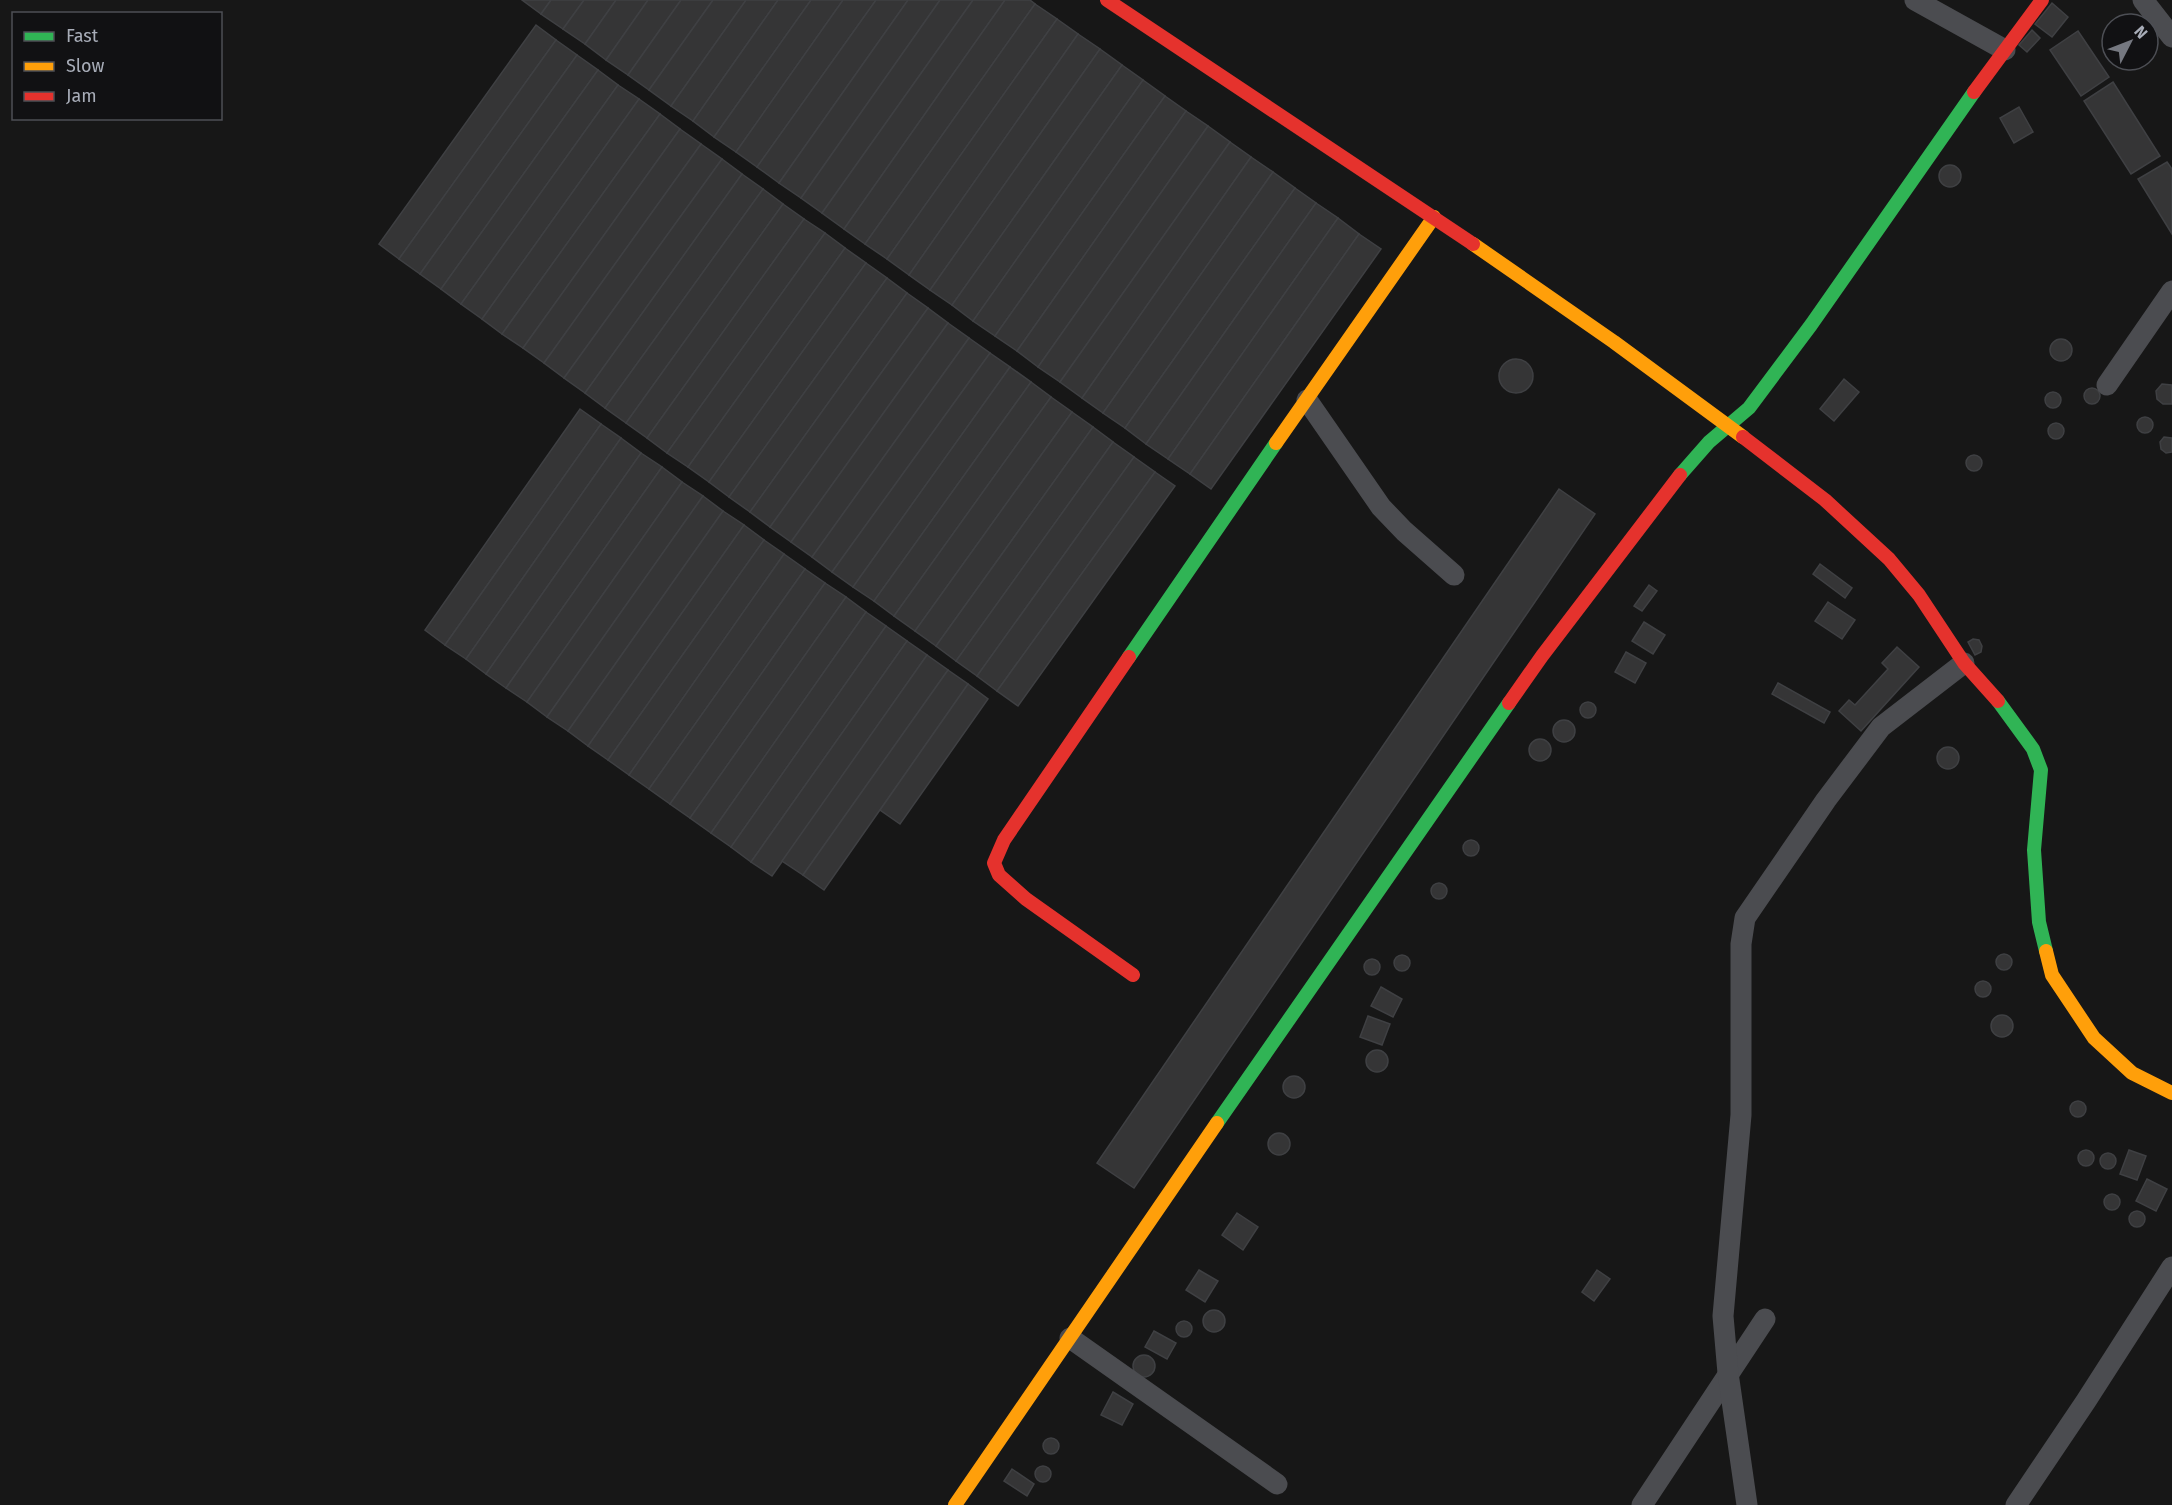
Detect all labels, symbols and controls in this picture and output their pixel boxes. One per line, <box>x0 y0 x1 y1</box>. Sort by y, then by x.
legend <box>12 12 222 120</box>
north arrow <box>2100 12 2160 72</box>
text: N <box>2130 22 2151 43</box>
text: Fast <box>66 25 99 47</box>
text: Slow <box>66 55 105 77</box>
text: Jam <box>66 85 97 107</box>

